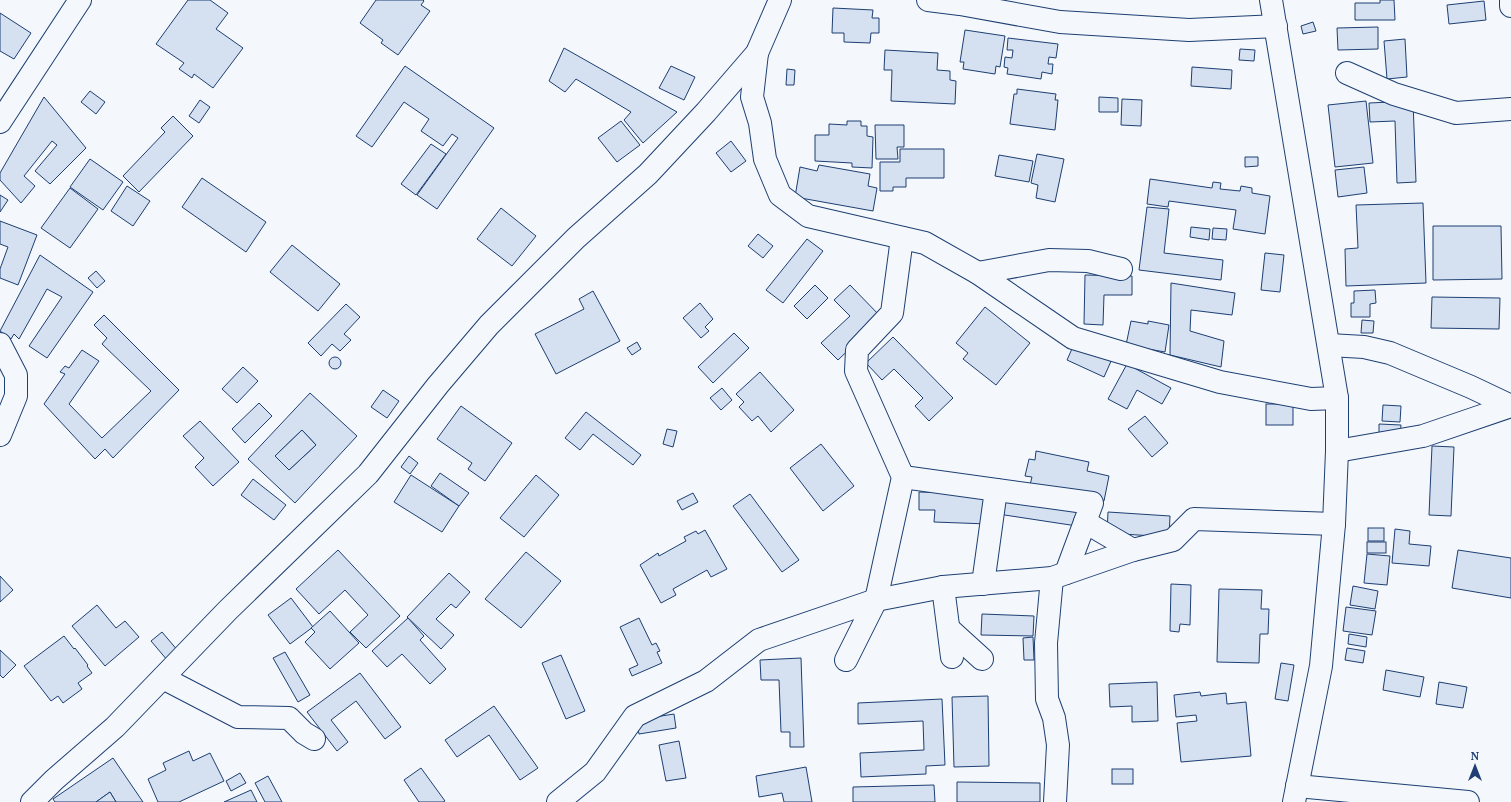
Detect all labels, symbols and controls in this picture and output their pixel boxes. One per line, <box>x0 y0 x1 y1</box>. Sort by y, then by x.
north arrow <box>1455 746 1495 786</box>
text: N <box>1471 749 1480 763</box>

